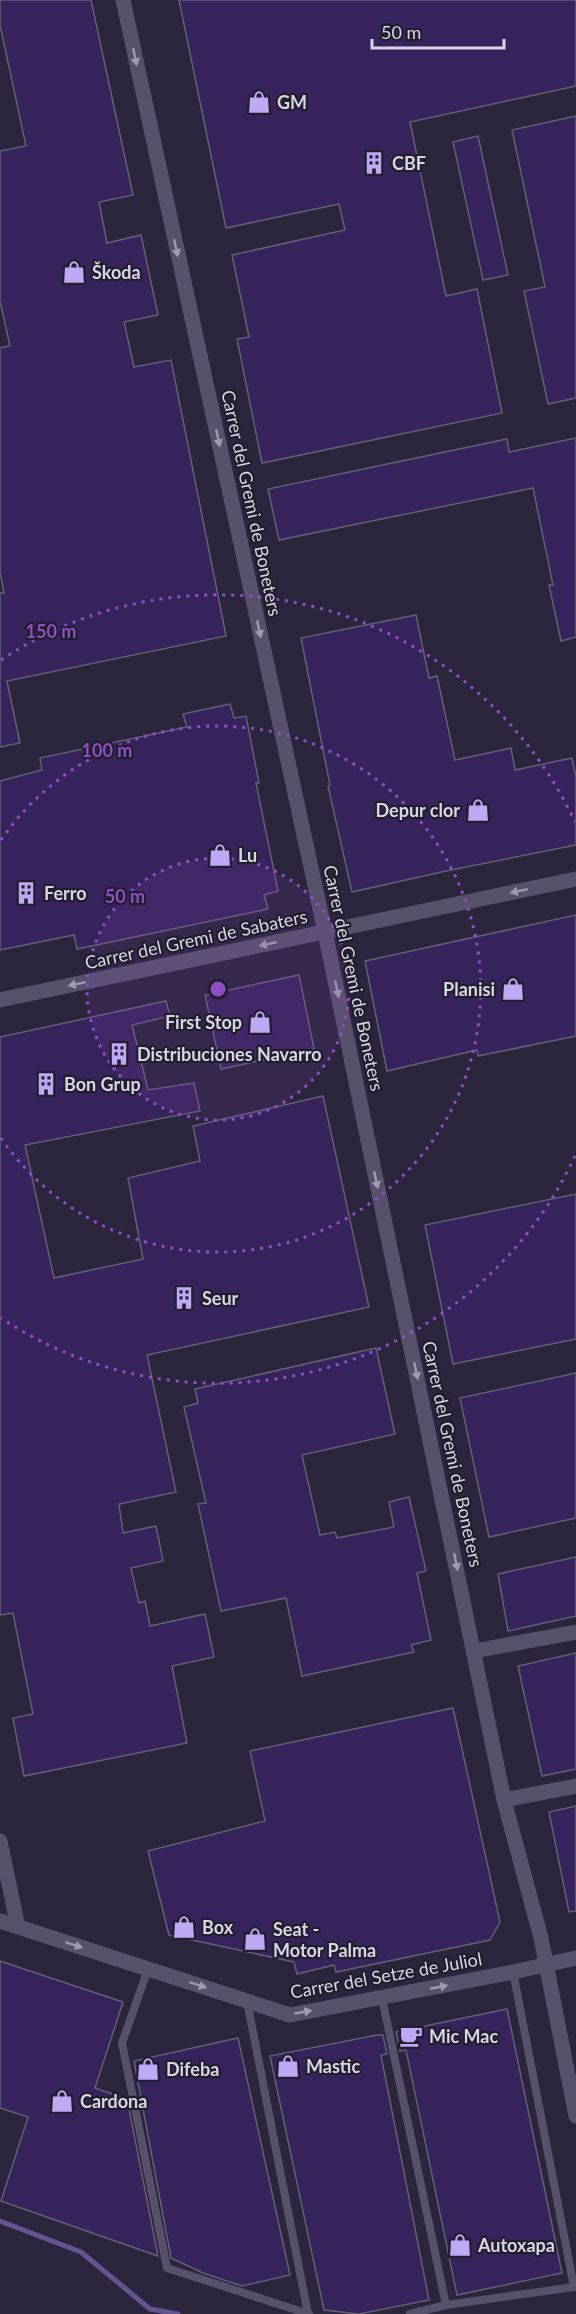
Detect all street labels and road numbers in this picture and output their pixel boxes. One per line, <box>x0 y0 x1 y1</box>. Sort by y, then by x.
street label: Carrer del Gremi de Boneters <box>217 388 287 618</box>
street label: Carrer del Gremi de Boneters <box>319 863 389 1093</box>
street label: Carrer del Gremi de Sabaters <box>83 905 309 973</box>
street label: Carrer del Gremi de Boneters <box>418 1339 488 1569</box>
street label: Carrer del Setze de Juliol <box>288 1947 484 2003</box>

